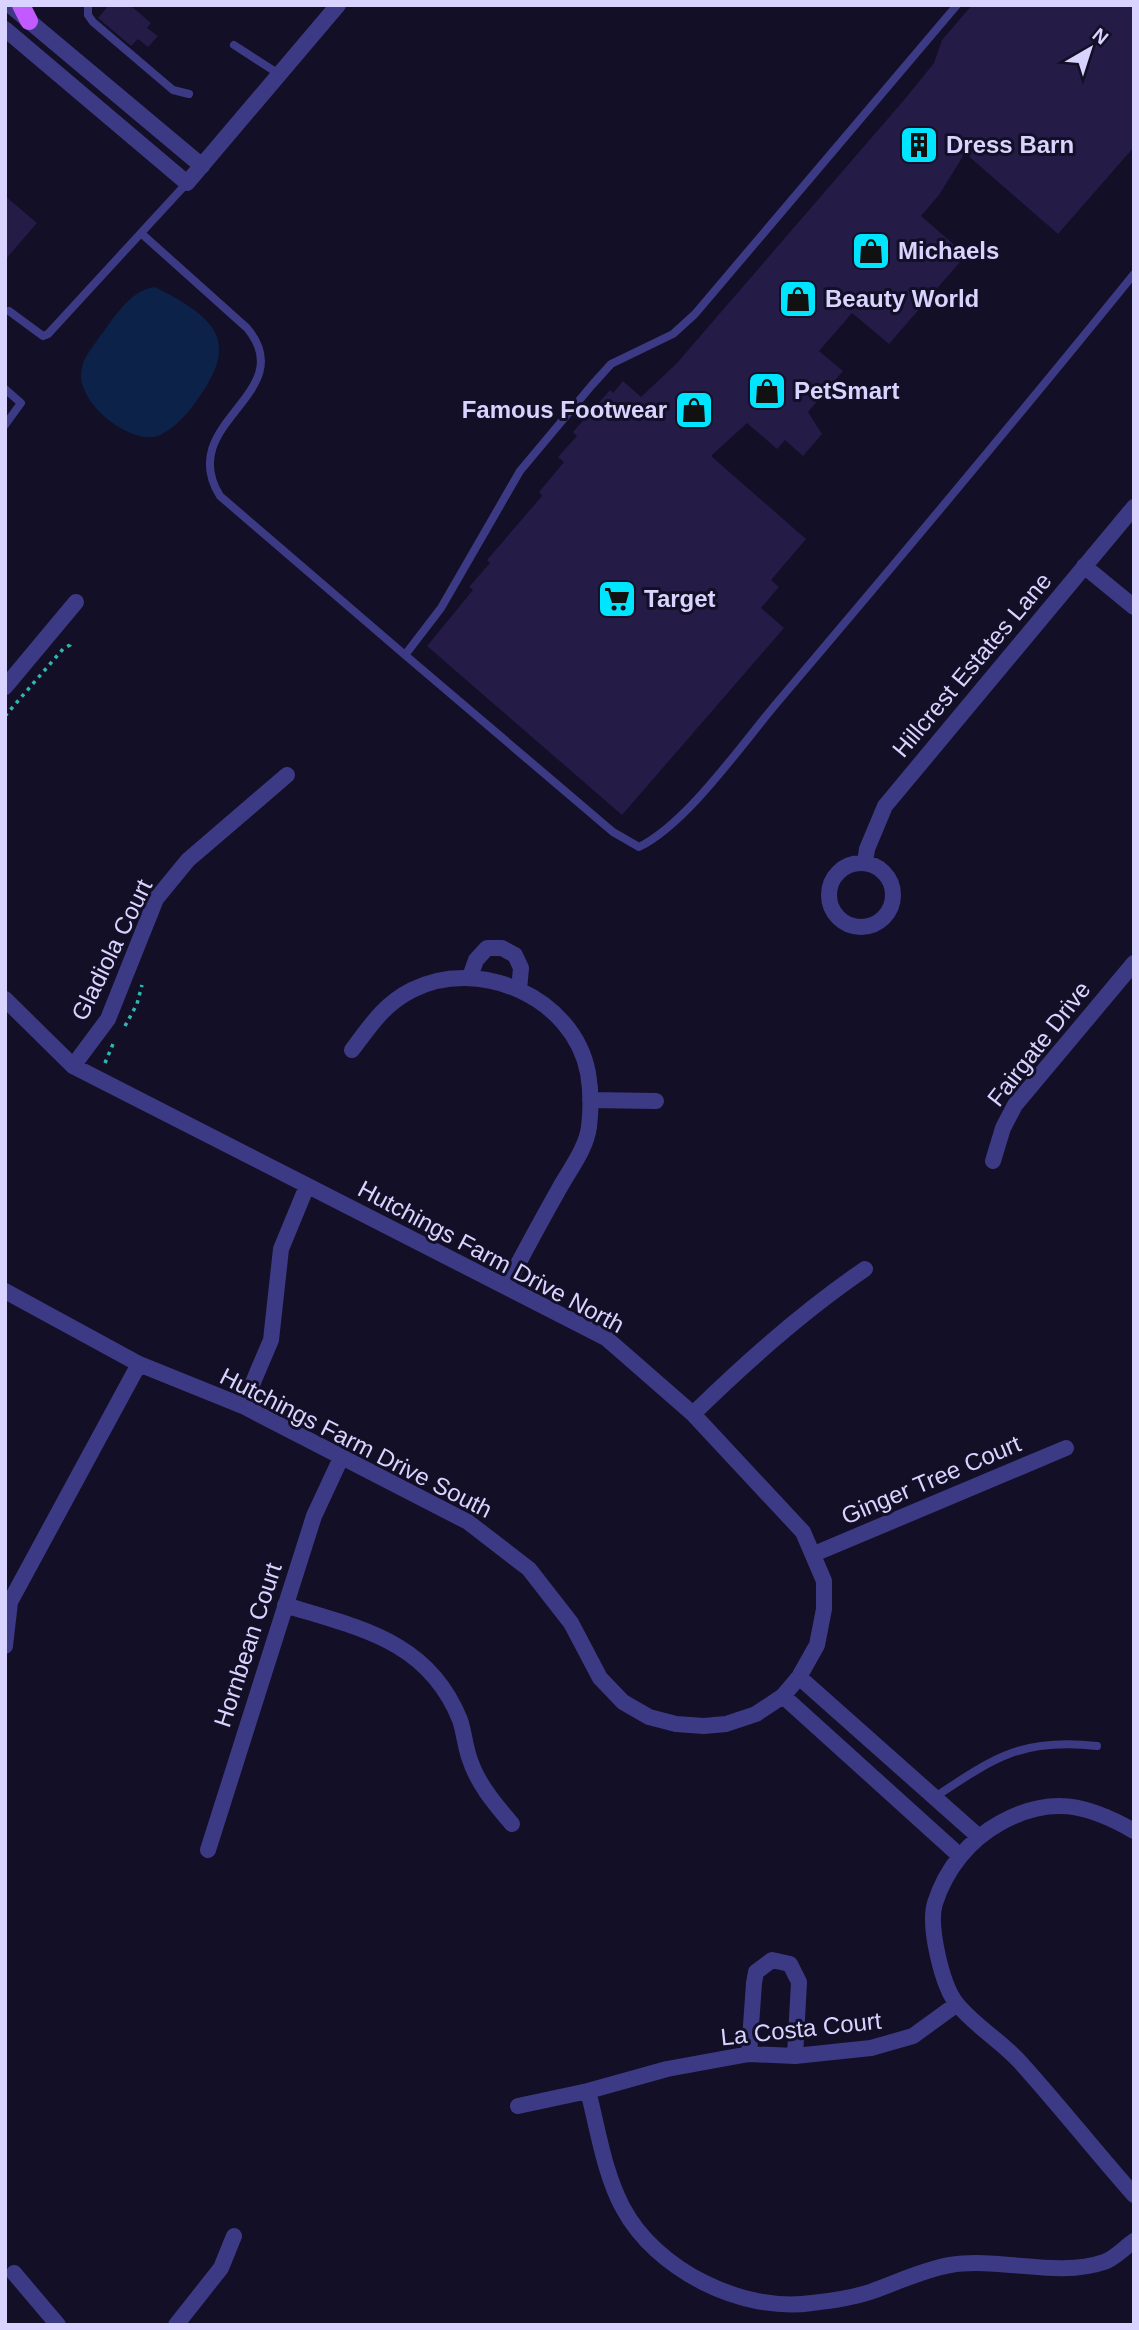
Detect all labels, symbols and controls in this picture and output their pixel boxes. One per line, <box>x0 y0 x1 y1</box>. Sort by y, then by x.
north arrow <box>1055 14 1125 84</box>
text: N <box>1088 24 1112 49</box>
building icon: Dress Barn <box>898 124 940 166</box>
place label: Dress Barn <box>946 131 1074 158</box>
shop icon: Michaels <box>850 230 892 272</box>
place label: Michaels <box>898 237 999 264</box>
shop icon: Beauty World <box>777 278 819 320</box>
place label: Beauty World <box>825 285 979 312</box>
shop icon: PetSmart <box>746 370 788 412</box>
place label: PetSmart <box>794 377 899 404</box>
shop icon: Famous Footwear <box>673 389 715 431</box>
place label: Famous Footwear <box>462 396 667 423</box>
street label: Hillcrest Estates Lane <box>887 567 1057 762</box>
supermarket icon: Target <box>596 578 638 620</box>
place label: Target <box>644 585 716 612</box>
street label: Gladiola Court <box>66 875 157 1025</box>
street label: Fairgate Drive <box>982 976 1096 1111</box>
street label: Hutchings Farm Drive North <box>354 1175 629 1338</box>
street label: Hutchings Farm Drive South <box>216 1362 497 1523</box>
street label: Ginger Tree Court <box>837 1429 1025 1529</box>
street label: Hornbean Court <box>208 1559 287 1730</box>
street label: La Costa Court <box>719 2007 883 2050</box>

